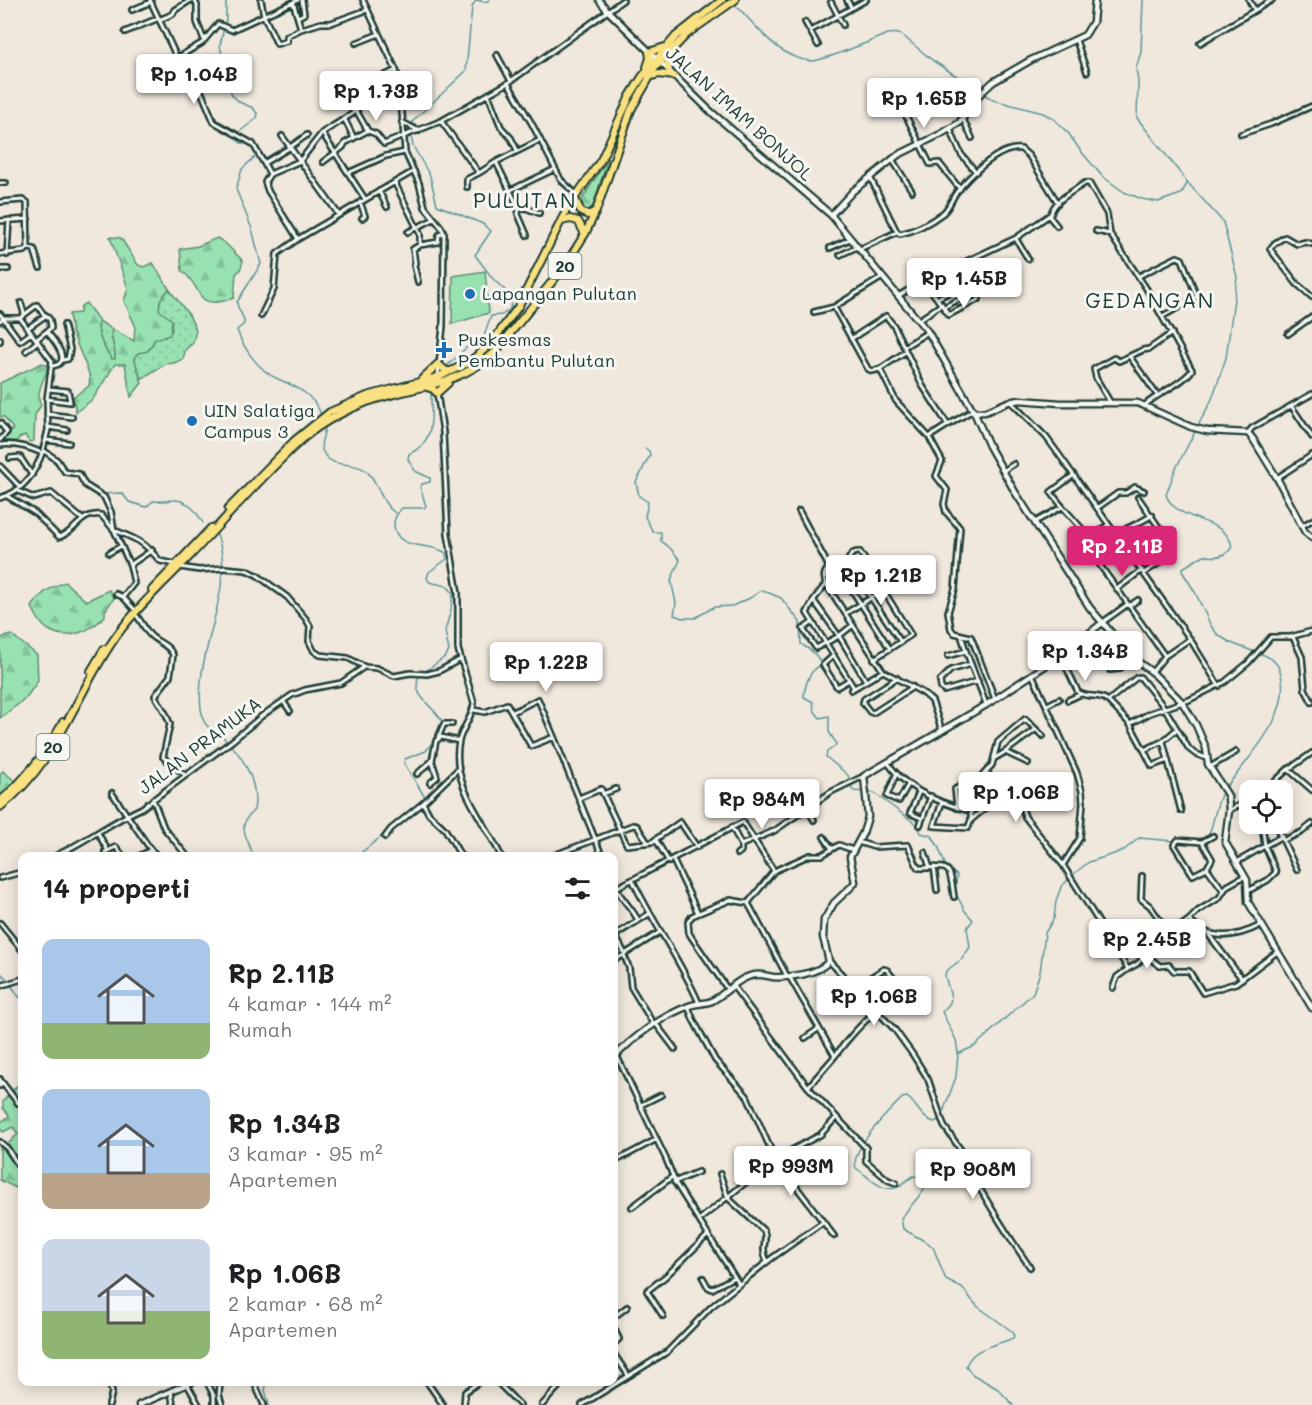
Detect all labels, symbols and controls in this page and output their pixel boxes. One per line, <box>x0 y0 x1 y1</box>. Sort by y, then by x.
street label: JALAN IMAM BONJOL <box>661 41 819 186</box>
pin: Rp 1.04B <box>132 54 256 105</box>
text: Rp 1.04B <box>150 60 238 86</box>
pin: Rp 1.73B <box>314 71 438 122</box>
text: Rp 1.73B <box>333 77 419 103</box>
pin: Rp 1.65B <box>862 78 986 129</box>
text: Rp 1.65B <box>881 84 967 110</box>
district label: PULUTAN <box>473 186 577 213</box>
road number: 20 <box>548 253 582 279</box>
pin: Rp 1.45B <box>902 258 1026 309</box>
text: Rp 1.45B <box>921 264 1007 290</box>
place label: Lapangan Pulutan <box>482 281 637 305</box>
district label: GEDANGAN <box>1085 286 1215 313</box>
marker: Lapangan Pulutan <box>463 287 477 301</box>
place label: Puskesmas Pembantu Pulutan <box>458 327 615 372</box>
marker: Puskesmas Pembantu Pulutan <box>435 341 453 359</box>
place label: UIN Salatiga Campus 3 <box>204 398 315 443</box>
marker: UIN Salatiga Campus 3 <box>185 414 199 428</box>
pin: Rp 2.11B <box>1060 526 1184 577</box>
text: Rp 2.11B <box>1081 532 1163 558</box>
pin: Rp 1.21B <box>819 555 943 606</box>
text: Rp 1.21B <box>840 561 922 587</box>
pin: Rp 1.34B <box>1023 631 1147 682</box>
text: Rp 1.34B <box>1042 637 1128 663</box>
pin: Rp 1.22B <box>484 642 608 693</box>
text: Rp 1.22B <box>504 648 588 674</box>
street label: JALAN PRAMUKA <box>133 691 266 799</box>
road number: 20 <box>36 734 70 760</box>
pin: Rp 1.06B <box>954 772 1078 823</box>
text: Rp 1.06B <box>972 778 1060 804</box>
pin: Rp 984M <box>707 779 817 830</box>
map controls <box>1239 780 1293 834</box>
button: locate <box>1239 780 1293 834</box>
text: Rp 984M <box>719 785 805 811</box>
text: 14 properti <box>42 871 191 905</box>
icon: filters <box>561 872 594 905</box>
pin: Rp 2.45B <box>1085 919 1209 970</box>
text: Rp 2.45B <box>1103 925 1191 951</box>
text: Rp 2.11B <box>228 956 335 990</box>
icon: home <box>90 963 162 1035</box>
pin: Rp 1.06B <box>812 976 936 1027</box>
text: Rp 1.06B <box>830 982 918 1008</box>
text: 4 kamar · 144 m² <box>228 990 392 1016</box>
text: Rumah <box>228 1016 291 1042</box>
text: Rp 1.34B <box>228 1106 341 1140</box>
icon: home <box>90 1113 162 1185</box>
text: 3 kamar · 95 m² <box>228 1140 383 1166</box>
pin: Rp 993M <box>736 1146 846 1197</box>
pin: Rp 908M <box>918 1149 1028 1200</box>
text: Rp 993M <box>748 1152 834 1178</box>
text: Rp 908M <box>929 1155 1017 1181</box>
text: Apartemen <box>228 1166 337 1192</box>
text: Rp 1.06B <box>228 1256 341 1290</box>
icon: home <box>90 1263 162 1335</box>
text: 2 kamar · 68 m² <box>228 1290 383 1316</box>
text: Apartemen <box>228 1316 337 1342</box>

